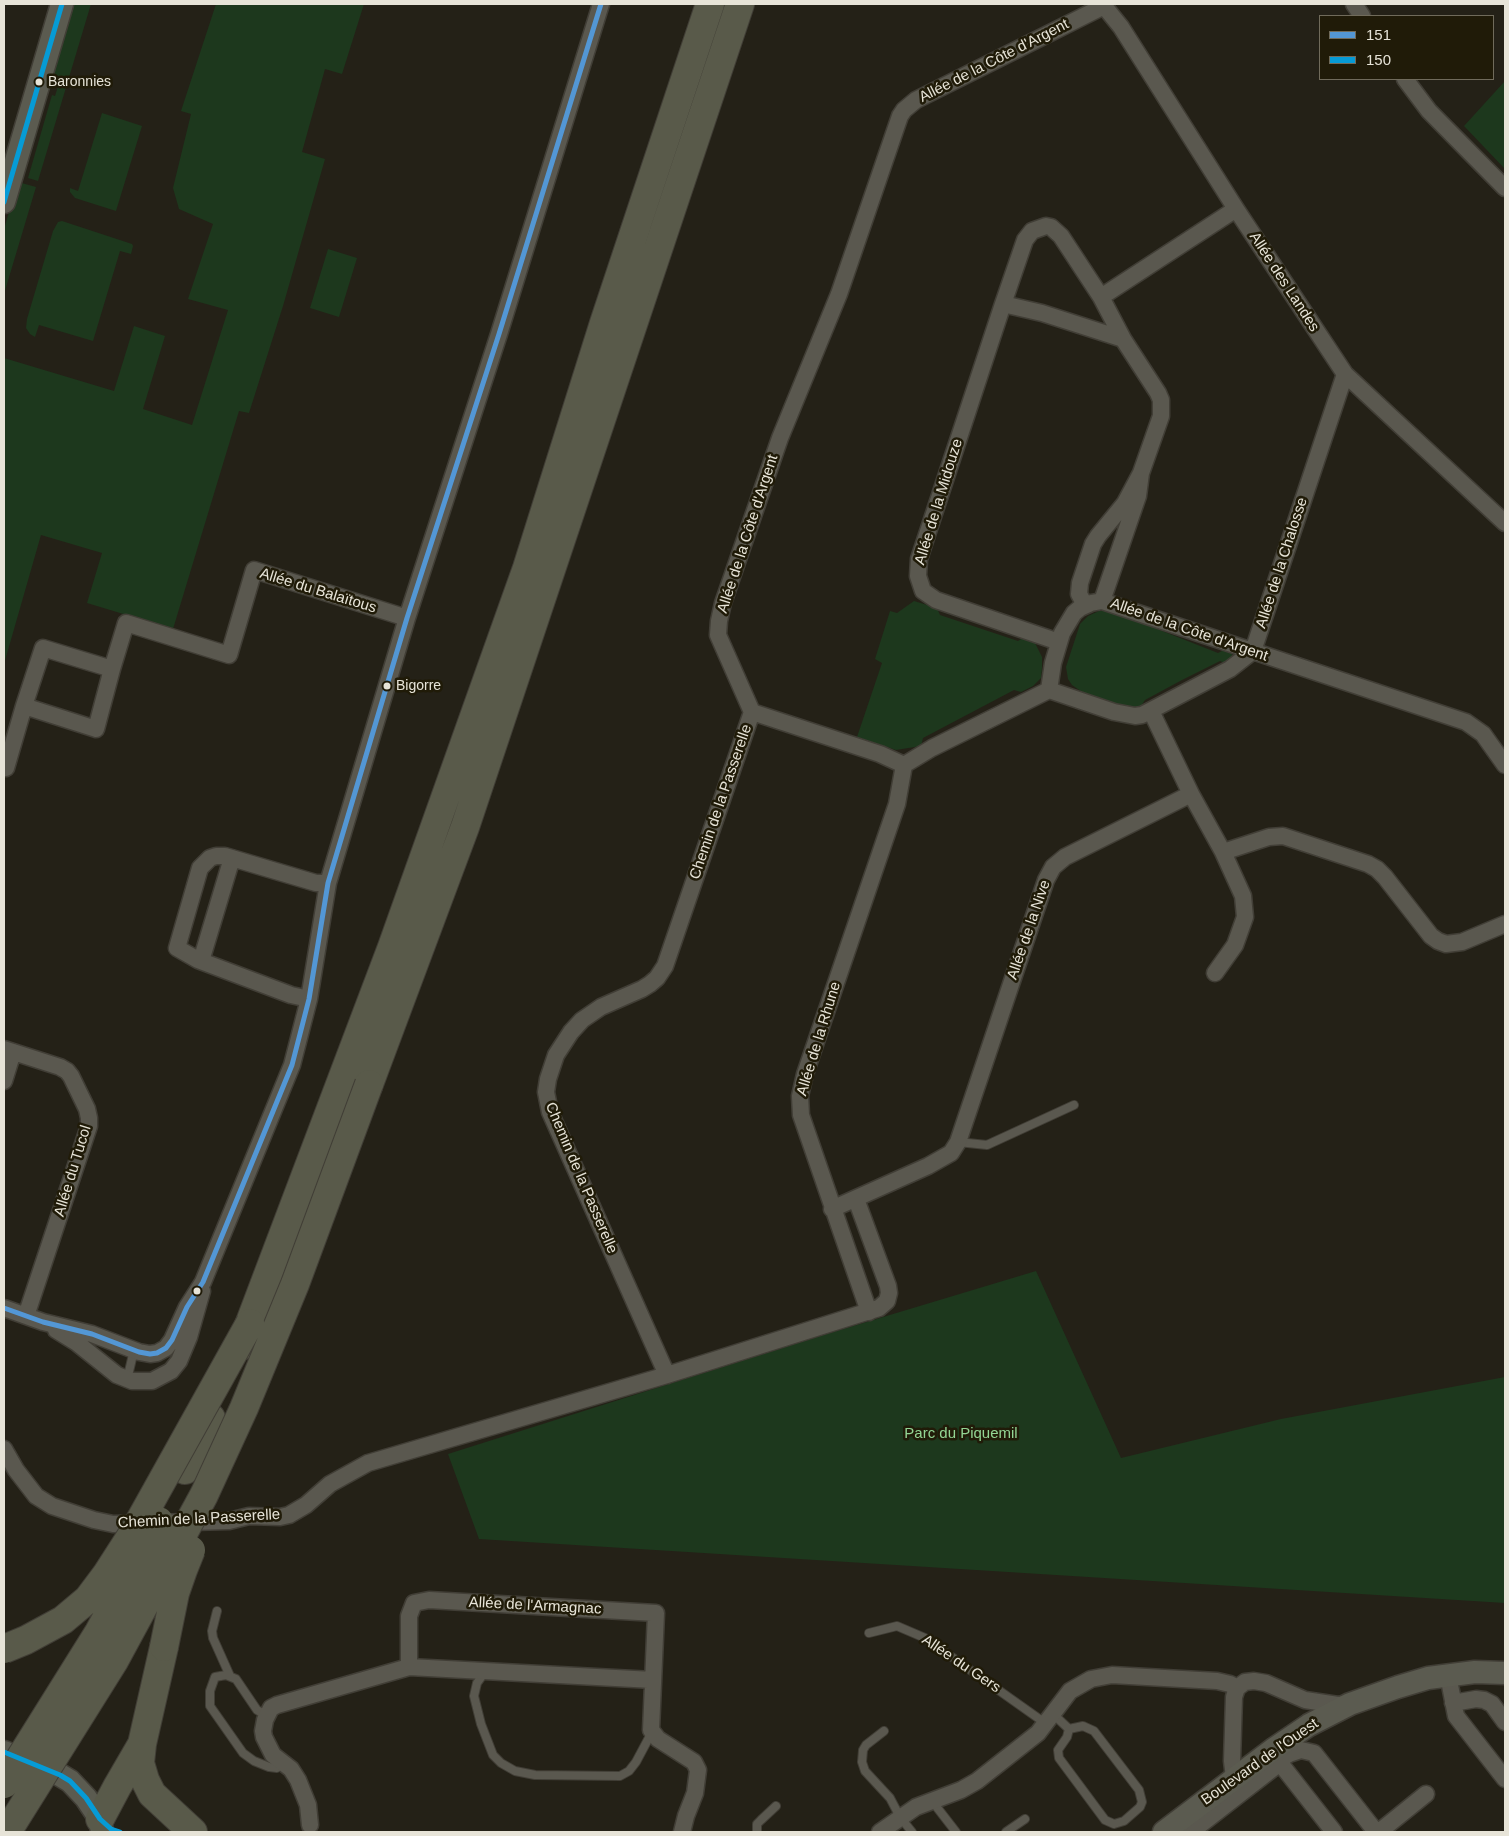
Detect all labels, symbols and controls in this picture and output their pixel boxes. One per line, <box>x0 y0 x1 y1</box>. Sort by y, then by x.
street label: Allée de la Côte d'Argent <box>916 15 1072 107</box>
legend <box>1319 15 1494 80</box>
text: 151 <box>1366 26 1391 43</box>
text: 150 <box>1366 51 1391 68</box>
place label: Baronnies <box>48 74 111 90</box>
marker: Baronnies <box>34 77 44 87</box>
street label: Allée des Landes <box>1245 229 1323 335</box>
street label: Allée de la Midouze <box>911 437 967 567</box>
street label: Allée de la Côte d'Argent <box>714 453 782 615</box>
street label: Allée de la Chalosse <box>1252 495 1312 631</box>
street label: Allée du Balaïtous <box>258 565 378 617</box>
street label: Allée de la Côte d'Argent <box>1108 595 1270 665</box>
place label: Bigorre <box>396 678 441 694</box>
marker: Bigorre <box>382 681 392 691</box>
street label: Chemin de la Passerelle <box>686 722 756 882</box>
street label: Allée de la Nive <box>1004 878 1054 982</box>
street label: Allée de la Rhune <box>793 980 845 1098</box>
street label: Chemin de la Passerelle <box>541 1100 621 1256</box>
street label: Allée du Tucol <box>51 1123 95 1219</box>
unlabelled marker <box>192 1286 202 1296</box>
park label: Parc du Piquemil <box>904 1425 1018 1443</box>
street label: Chemin de la Passerelle <box>117 1506 281 1532</box>
street label: Allée de l'Armagnac <box>468 1594 602 1618</box>
street label: Allée du Gers <box>918 1631 1004 1697</box>
street label: Boulevard de l'Ouest <box>1198 1715 1322 1809</box>

